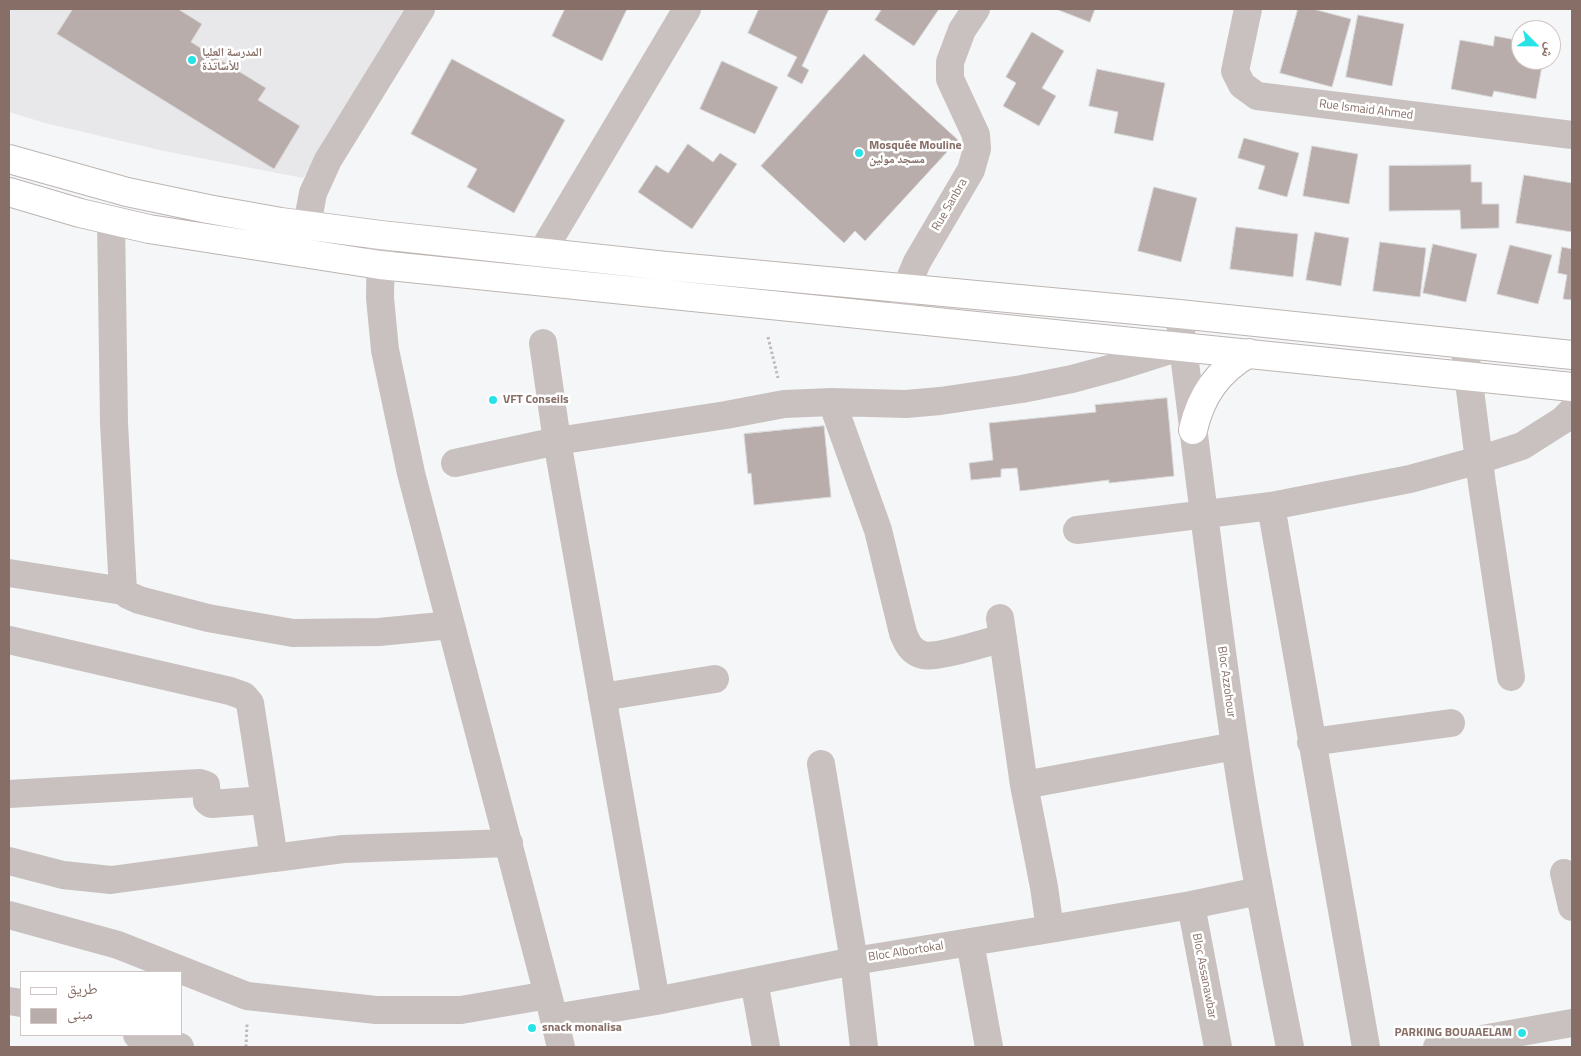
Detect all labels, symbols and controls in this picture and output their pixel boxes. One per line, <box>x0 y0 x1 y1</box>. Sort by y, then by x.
north arrow <box>1511 20 1561 70</box>
text: ش <box>1537 40 1562 62</box>
place label: المدرسة العليا للأساتذة <box>202 46 262 74</box>
marker: المدرسة العليا للأساتذة <box>186 54 198 66</box>
street label: Rue Ismaid Ahmed <box>1318 97 1414 123</box>
place label: Mosquée Mouline مسجد مولين <box>869 139 962 167</box>
marker: Mosquée Mouline مسجد مولين <box>853 147 865 159</box>
street label: Rue Sanbra <box>929 176 971 234</box>
place label: VFT Conseils <box>503 393 569 407</box>
marker: VFT Conseils <box>487 394 499 406</box>
street label: Bloc Azzohour <box>1214 645 1238 719</box>
street label: Bloc Assanawbar <box>1189 932 1219 1020</box>
street label: Bloc Albortokal <box>867 939 945 965</box>
legend <box>20 971 182 1036</box>
text: طريق <box>67 977 98 1000</box>
text: مبنى <box>67 1002 93 1025</box>
place label: snack monalisa <box>542 1021 622 1035</box>
marker: snack monalisa <box>526 1022 538 1034</box>
place label: PARKING BOUAAELAM <box>1394 1026 1512 1040</box>
marker: PARKING BOUAAELAM <box>1516 1027 1528 1039</box>

